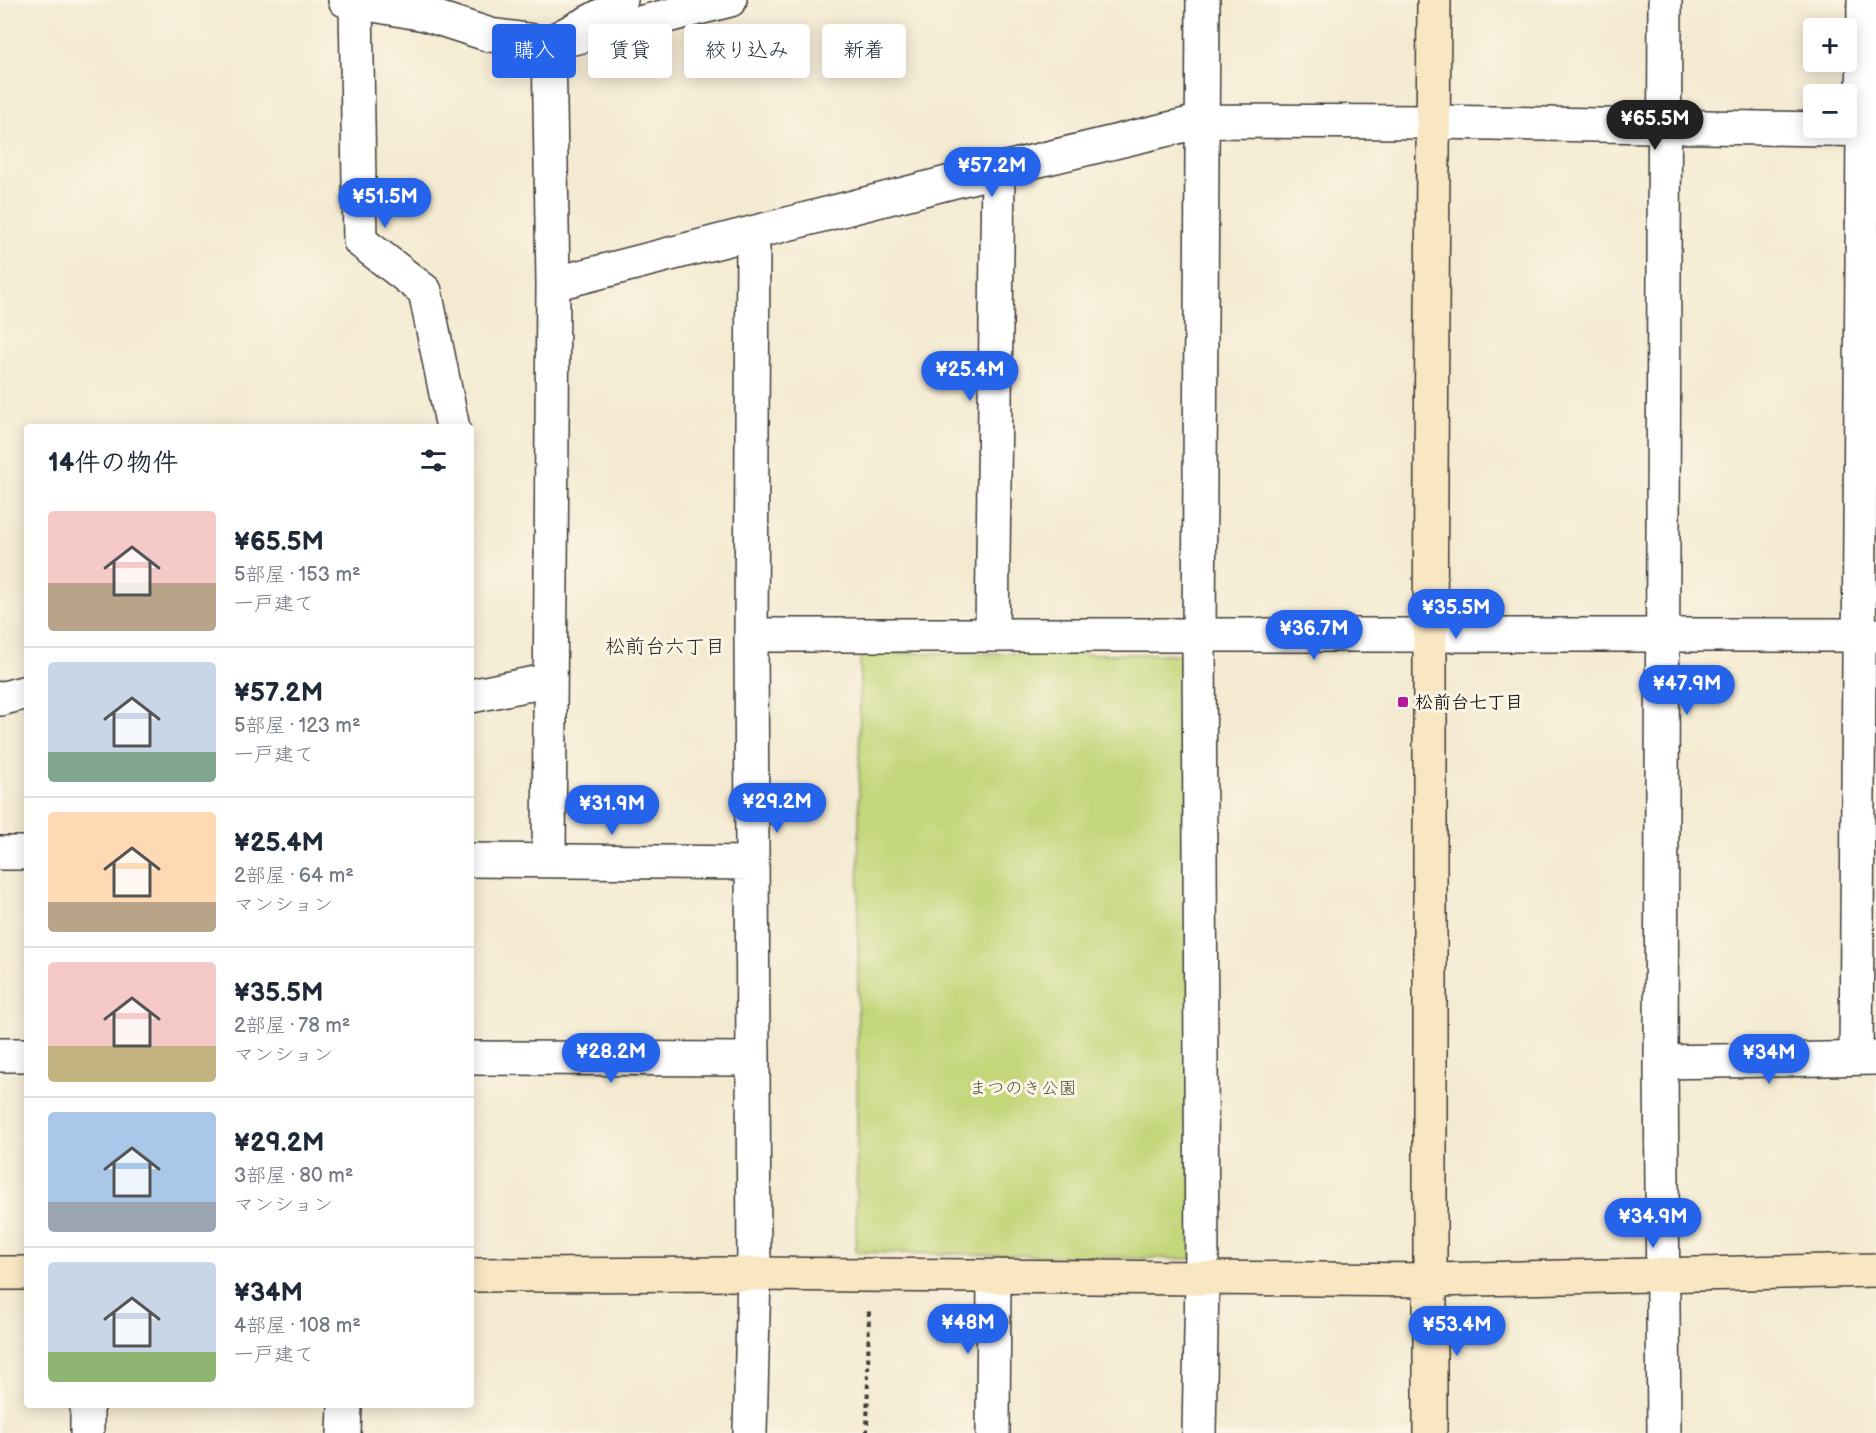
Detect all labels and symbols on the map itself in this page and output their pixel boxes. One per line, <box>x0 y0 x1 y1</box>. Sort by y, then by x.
pin: ¥65.5M <box>1606 100 1704 151</box>
pin: ¥57.2M <box>943 147 1041 198</box>
pin: ¥51.5M <box>336 178 434 229</box>
pin: ¥25.4M <box>921 351 1019 402</box>
pin: ¥35.5M <box>1407 589 1505 640</box>
pin: ¥36.7M <box>1265 610 1363 661</box>
district label: 松前台六丁目 <box>605 635 725 659</box>
pin: ¥47.9M <box>1638 665 1736 716</box>
place label: 松前台七丁目 <box>1415 692 1523 713</box>
marker: 松前台七丁目 <box>1396 695 1410 709</box>
pin: ¥29.2M <box>728 783 826 834</box>
pin: ¥31.9M <box>563 785 661 836</box>
pin: ¥28.2M <box>562 1033 660 1084</box>
pin: ¥34M <box>1733 1034 1805 1085</box>
park label: まつのき公園 <box>969 1078 1077 1099</box>
pin: ¥34.9M <box>1604 1198 1702 1249</box>
pin: ¥48M <box>932 1304 1004 1355</box>
pin: ¥53.4M <box>1408 1306 1506 1357</box>

